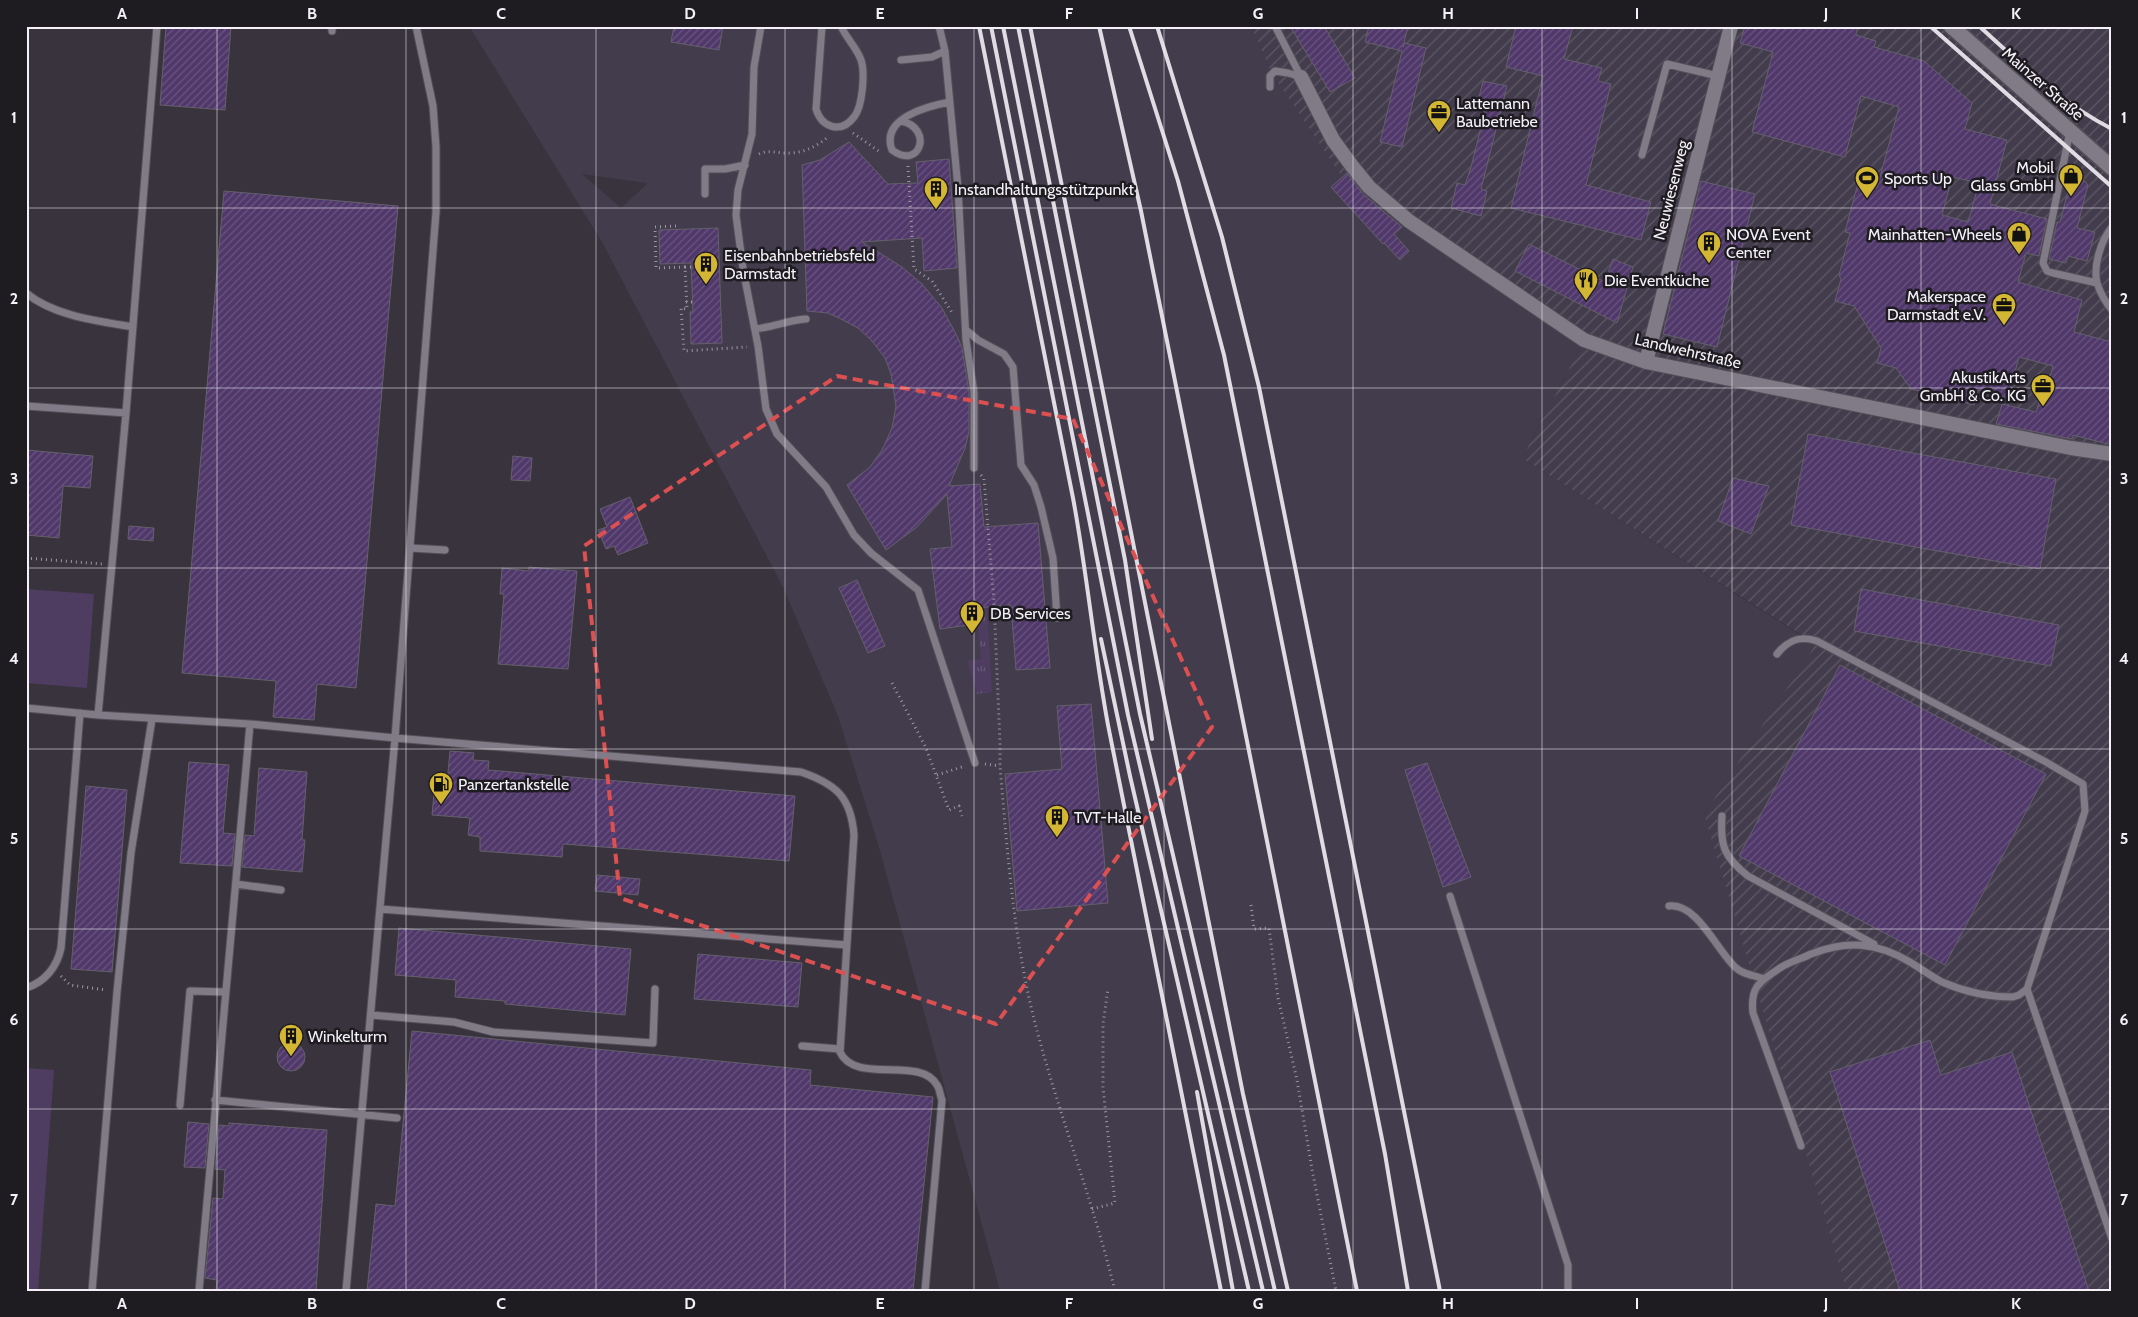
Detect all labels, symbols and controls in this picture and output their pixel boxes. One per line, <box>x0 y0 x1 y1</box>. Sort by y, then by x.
text: A <box>117 4 127 23</box>
text: B <box>307 4 317 23</box>
text: C <box>496 4 506 23</box>
text: D <box>684 4 696 23</box>
text: E <box>875 4 885 23</box>
text: F <box>1065 4 1074 23</box>
text: G <box>1253 4 1263 23</box>
text: H <box>1442 4 1454 23</box>
text: I <box>1635 4 1639 23</box>
text: J <box>1823 4 1828 23</box>
text: K <box>2011 4 2021 23</box>
street label: Mainzer Straße <box>1998 44 2088 124</box>
place label: Lattemann Baubetriebe <box>1456 94 1538 131</box>
office icon: Lattemann Baubetriebe <box>1426 99 1452 133</box>
text: 1 <box>11 108 17 127</box>
text: 1 <box>2121 108 2127 127</box>
street label: Neuwiesenweg <box>1649 137 1693 242</box>
place label: Mobil Glass GmbH <box>1970 158 2054 195</box>
shop icon: Mobil Glass GmbH <box>2058 163 2084 197</box>
sports icon: Sports Up <box>1854 165 1880 199</box>
place label: Sports Up <box>1884 169 1952 188</box>
building icon: Instandhaltungsstützpunkt <box>923 176 949 210</box>
place label: Instandhaltungsstützpunkt <box>954 180 1134 199</box>
shop icon: Mainhatten-Wheels <box>2006 221 2032 255</box>
place label: NOVA Event Center <box>1726 225 1811 262</box>
place label: Mainhatten-Wheels <box>1868 225 2002 244</box>
building icon: NOVA Event Center <box>1696 230 1722 264</box>
place label: Eisenbahnbetriebsfeld Darmstadt <box>724 246 875 283</box>
building icon: Eisenbahnbetriebsfeld Darmstadt <box>693 251 719 285</box>
restaurant icon: Die Eventküche <box>1573 267 1599 301</box>
place label: Die Eventküche <box>1604 271 1709 290</box>
place label: Makerspace Darmstadt e.V. <box>1887 287 1986 324</box>
text: 2 <box>10 289 18 308</box>
text: 2 <box>2120 289 2128 308</box>
office icon: Makerspace Darmstadt e.V. <box>1991 292 2017 326</box>
street label: Landwehrstraße <box>1633 329 1743 373</box>
place label: AkustikArts GmbH & Co. KG <box>1920 368 2026 405</box>
office icon: AkustikArts GmbH & Co. KG <box>2030 373 2056 407</box>
text: 3 <box>10 469 18 488</box>
text: 3 <box>2120 469 2128 488</box>
building icon: DB Services <box>959 600 985 634</box>
place label: DB Services <box>990 604 1071 623</box>
text: 4 <box>9 649 19 668</box>
text: 4 <box>2119 649 2129 668</box>
fuel station icon: Panzertankstelle <box>428 771 454 805</box>
place label: Panzertankstelle <box>458 775 569 794</box>
building icon: TVT-Halle <box>1044 804 1070 838</box>
place label: TVT-Halle <box>1074 808 1141 827</box>
text: 5 <box>10 829 18 848</box>
text: 5 <box>2120 829 2128 848</box>
text: 6 <box>10 1010 19 1029</box>
text: 6 <box>2120 1010 2129 1029</box>
building icon: Winkelturm <box>278 1023 304 1057</box>
place label: Winkelturm <box>308 1027 387 1046</box>
text: 7 <box>10 1190 19 1209</box>
text: 7 <box>2120 1190 2129 1209</box>
text: A <box>117 1294 127 1313</box>
text: B <box>307 1294 317 1313</box>
text: C <box>496 1294 506 1313</box>
text: D <box>684 1294 696 1313</box>
text: E <box>875 1294 885 1313</box>
text: F <box>1065 1294 1074 1313</box>
text: G <box>1253 1294 1263 1313</box>
text: H <box>1442 1294 1454 1313</box>
text: I <box>1635 1294 1639 1313</box>
text: J <box>1823 1294 1828 1313</box>
text: K <box>2011 1294 2021 1313</box>

